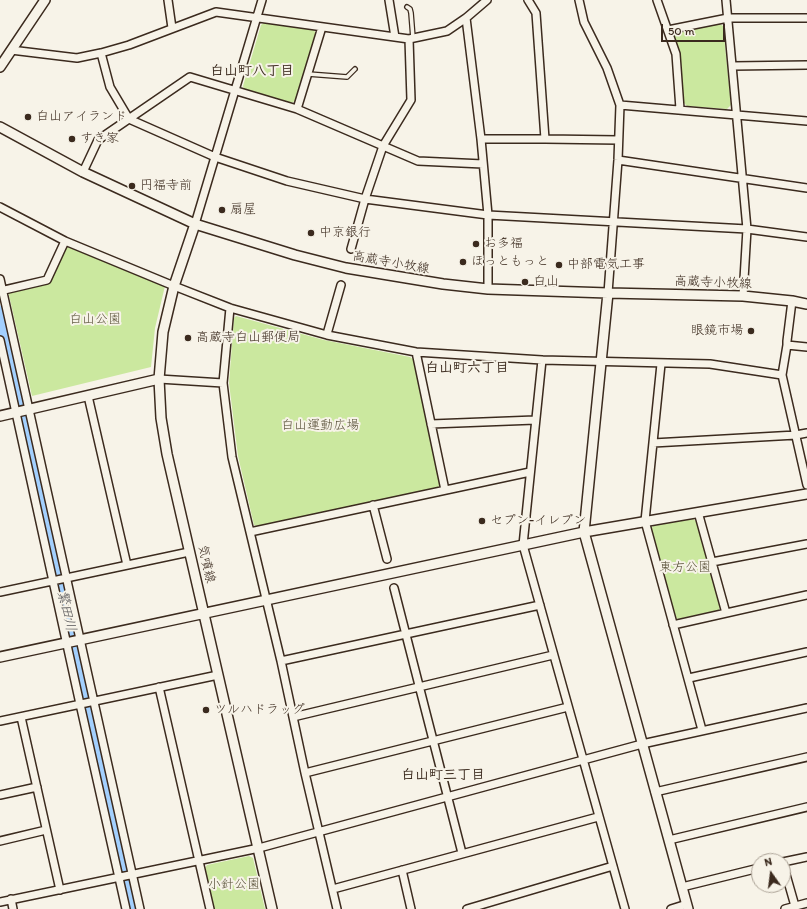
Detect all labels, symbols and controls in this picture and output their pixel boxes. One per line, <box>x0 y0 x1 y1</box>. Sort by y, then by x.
scale bar <box>663 16 727 42</box>
text: 50 m <box>668 24 694 38</box>
district label: 白山町八丁目 <box>210 63 294 79</box>
place label: 白山アイランド <box>36 109 127 125</box>
marker: 白山アイランド <box>23 112 33 122</box>
place label: すき家 <box>80 131 119 147</box>
marker: すき家 <box>67 134 77 144</box>
place label: 円福寺前 <box>140 178 192 194</box>
marker: 円福寺前 <box>127 181 137 191</box>
place label: 扇屋 <box>230 202 256 218</box>
marker: 扇屋 <box>217 205 227 215</box>
place label: 中京銀行 <box>319 225 371 241</box>
marker: 中京銀行 <box>306 228 316 238</box>
place label: お多福 <box>484 236 523 252</box>
marker: お多福 <box>471 239 481 249</box>
street label: 高蔵寺小牧線 <box>351 249 431 277</box>
place label: ほっともっと <box>471 254 549 270</box>
marker: ほっともっと <box>458 257 468 267</box>
place label: 中部電気工事 <box>567 257 645 273</box>
marker: 中部電気工事 <box>554 260 564 270</box>
place label: 白山 <box>533 274 559 290</box>
street label: 高蔵寺小牧線 <box>674 274 752 292</box>
marker: 白山 <box>520 277 530 287</box>
park label: 白山公園 <box>69 312 121 328</box>
place label: 眼鏡市場 <box>691 323 743 339</box>
marker: 眼鏡市場 <box>746 326 756 336</box>
place label: 高蔵寺白山郵便局 <box>196 330 300 346</box>
marker: 高蔵寺白山郵便局 <box>183 333 193 343</box>
district label: 白山町六丁目 <box>425 360 509 376</box>
park label: 白山運動広場 <box>281 418 359 434</box>
place label: セブン-イレブン <box>490 513 586 529</box>
marker: セブン-イレブン <box>477 516 487 526</box>
street label: 気噴線 <box>194 543 218 585</box>
park label: 東方公園 <box>659 560 711 576</box>
water label: 繁田川 <box>53 589 79 633</box>
place label: ツルハドラッグ <box>214 702 305 718</box>
marker: ツルハドラッグ <box>201 705 211 715</box>
district label: 白山町三丁目 <box>401 767 485 783</box>
north arrow <box>751 853 791 893</box>
text: N <box>763 855 773 869</box>
park label: 小針公園 <box>208 877 260 893</box>

